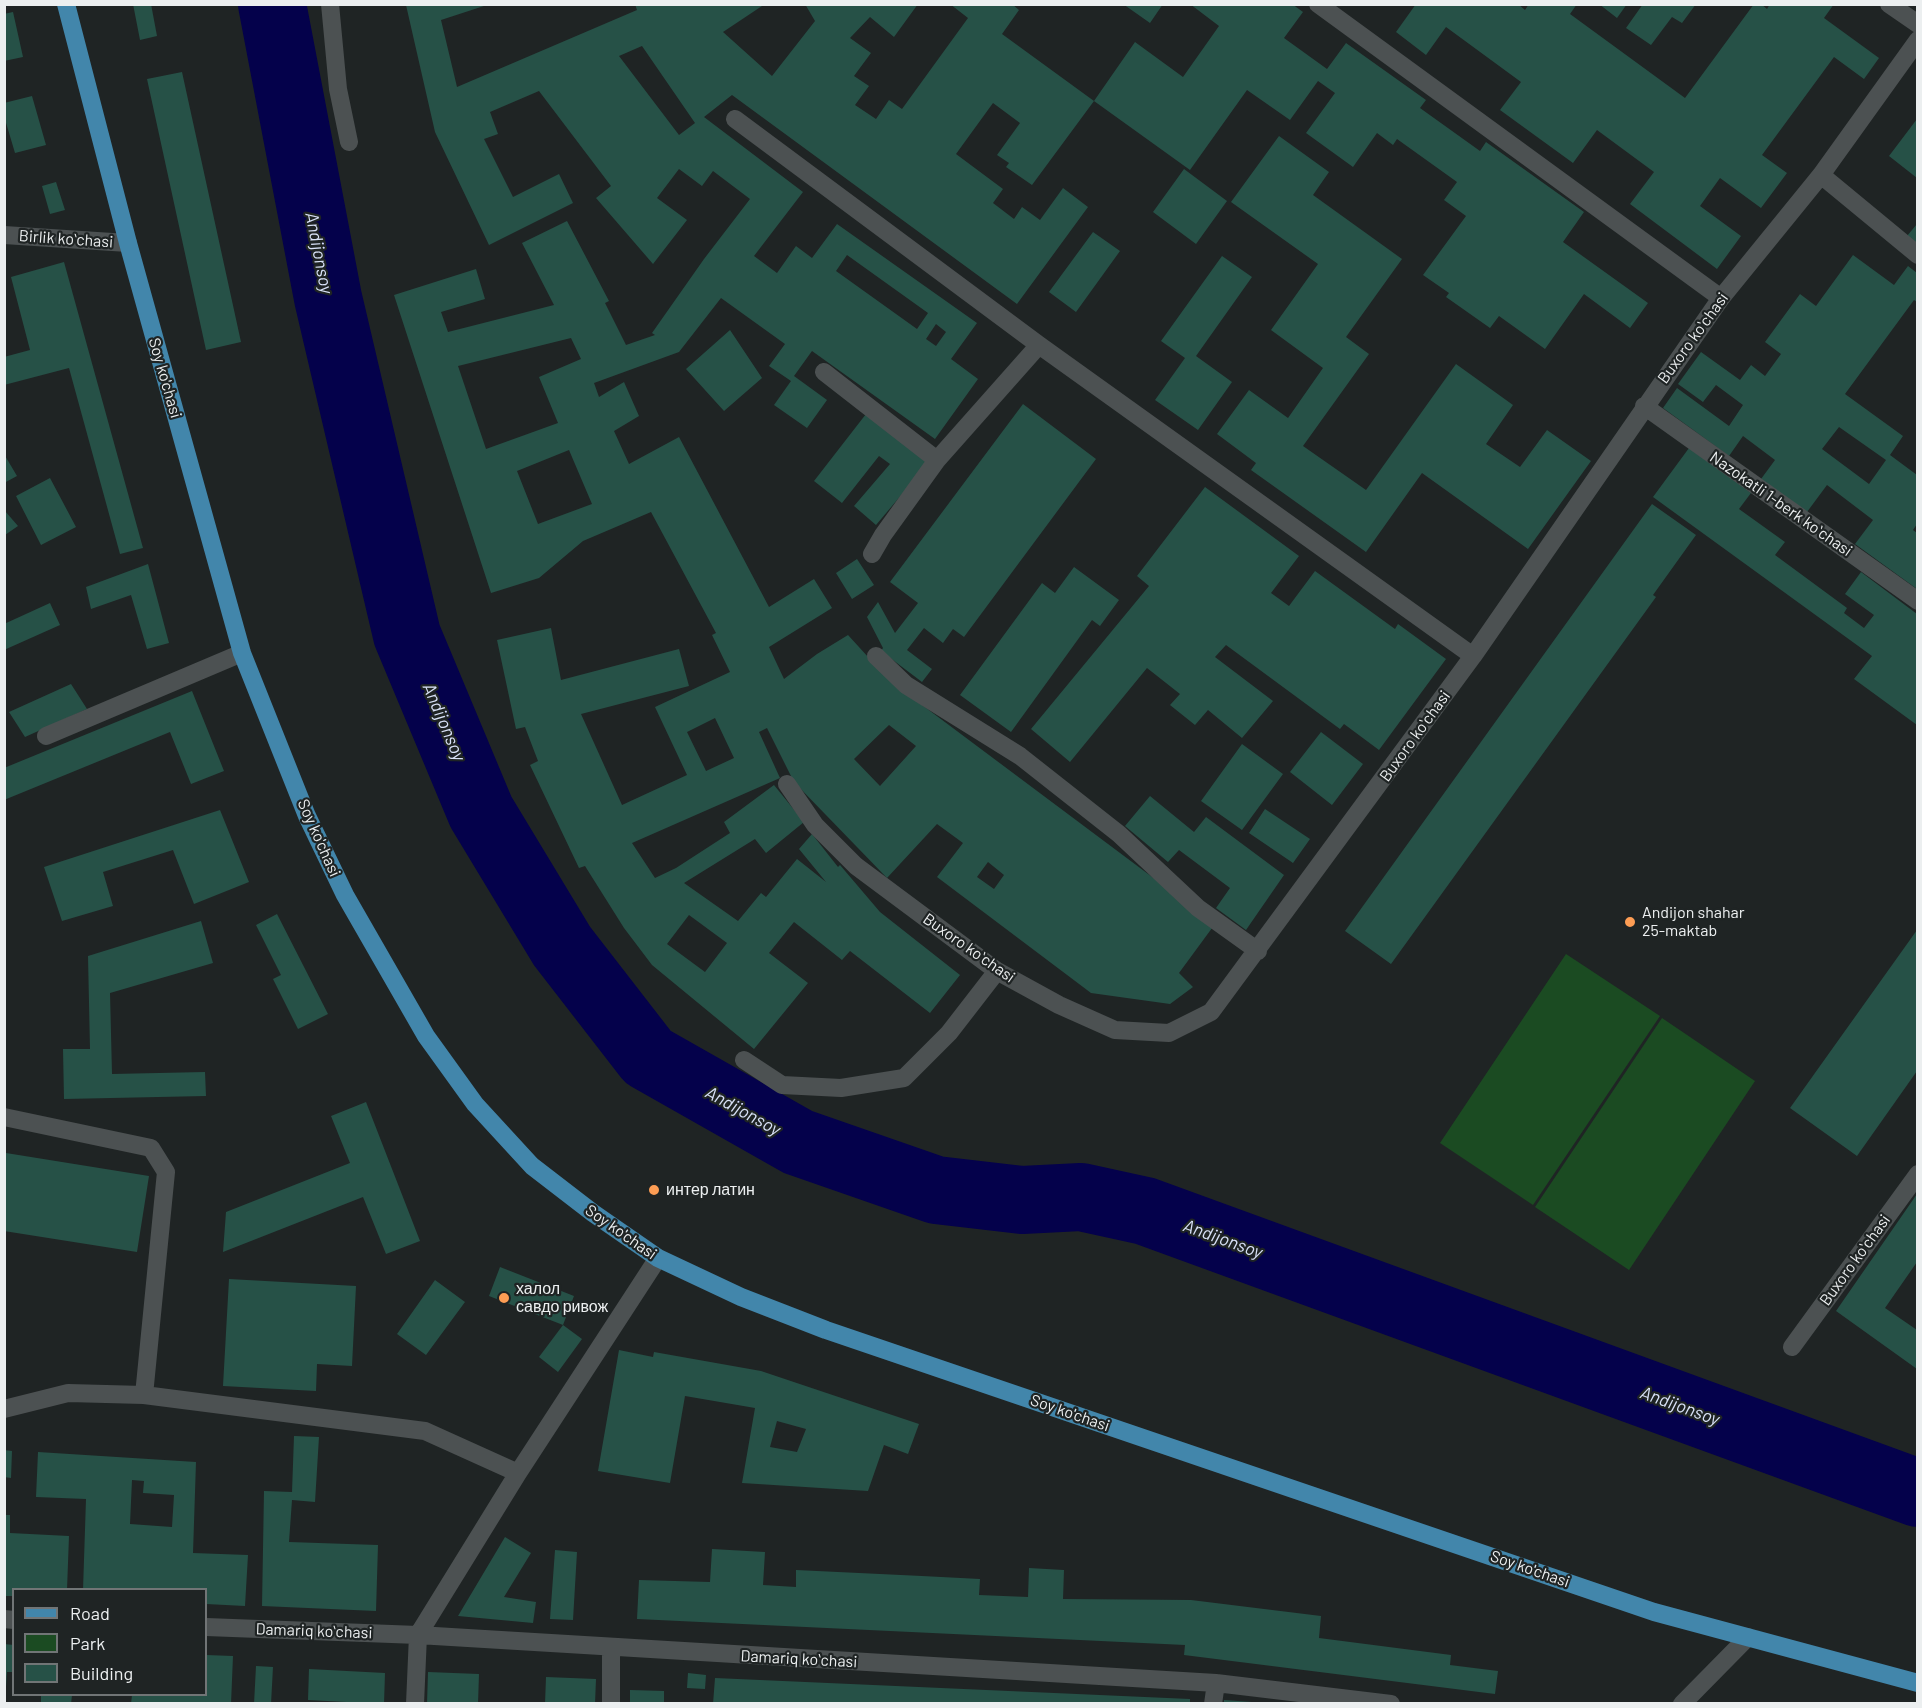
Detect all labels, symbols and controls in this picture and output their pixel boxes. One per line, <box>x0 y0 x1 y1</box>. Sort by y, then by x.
water label: Andijonsoy <box>301 210 337 296</box>
street label: Birlik koʻchasi <box>18 226 114 252</box>
street label: Buxoro koʻchasi <box>1654 289 1732 387</box>
street label: Soy ko'chasi <box>144 336 186 420</box>
street label: Nazokatli 1-berk koʻchasi <box>1706 448 1856 560</box>
water label: Andijonsoy <box>418 680 470 764</box>
street label: Buxoro koʻchasi <box>1376 687 1454 785</box>
street label: Soy ko'chasi <box>293 796 345 880</box>
place label: Andijon shahar 25-maktab <box>1642 903 1745 941</box>
street label: Buxoro koʻchasi <box>919 909 1019 987</box>
marker: Andijon shahar 25-maktab <box>1623 915 1637 929</box>
water label: Andijonsoy <box>702 1082 784 1140</box>
place label: интер латин <box>666 1180 755 1200</box>
marker: интер латин <box>647 1183 661 1197</box>
street label: Soy ko'chasi <box>582 1200 660 1264</box>
street label: Buxoro koʻchasi <box>1816 1211 1894 1309</box>
water label: Andijonsoy <box>1180 1215 1266 1263</box>
place label: халол савдо ривож <box>516 1279 608 1317</box>
marker: халол савдо ривож <box>497 1291 511 1305</box>
water label: Andijonsoy <box>1637 1382 1723 1430</box>
street label: Soy ko'chasi <box>1028 1390 1112 1436</box>
street label: Soy ko'chasi <box>1488 1546 1572 1592</box>
legend <box>12 1588 207 1696</box>
text: Road <box>70 1602 110 1624</box>
street label: Damariq koʻchasi <box>255 1619 373 1643</box>
text: Park <box>70 1632 105 1654</box>
street label: Damariq koʻchasi <box>740 1646 858 1672</box>
text: Building <box>70 1662 133 1684</box>

